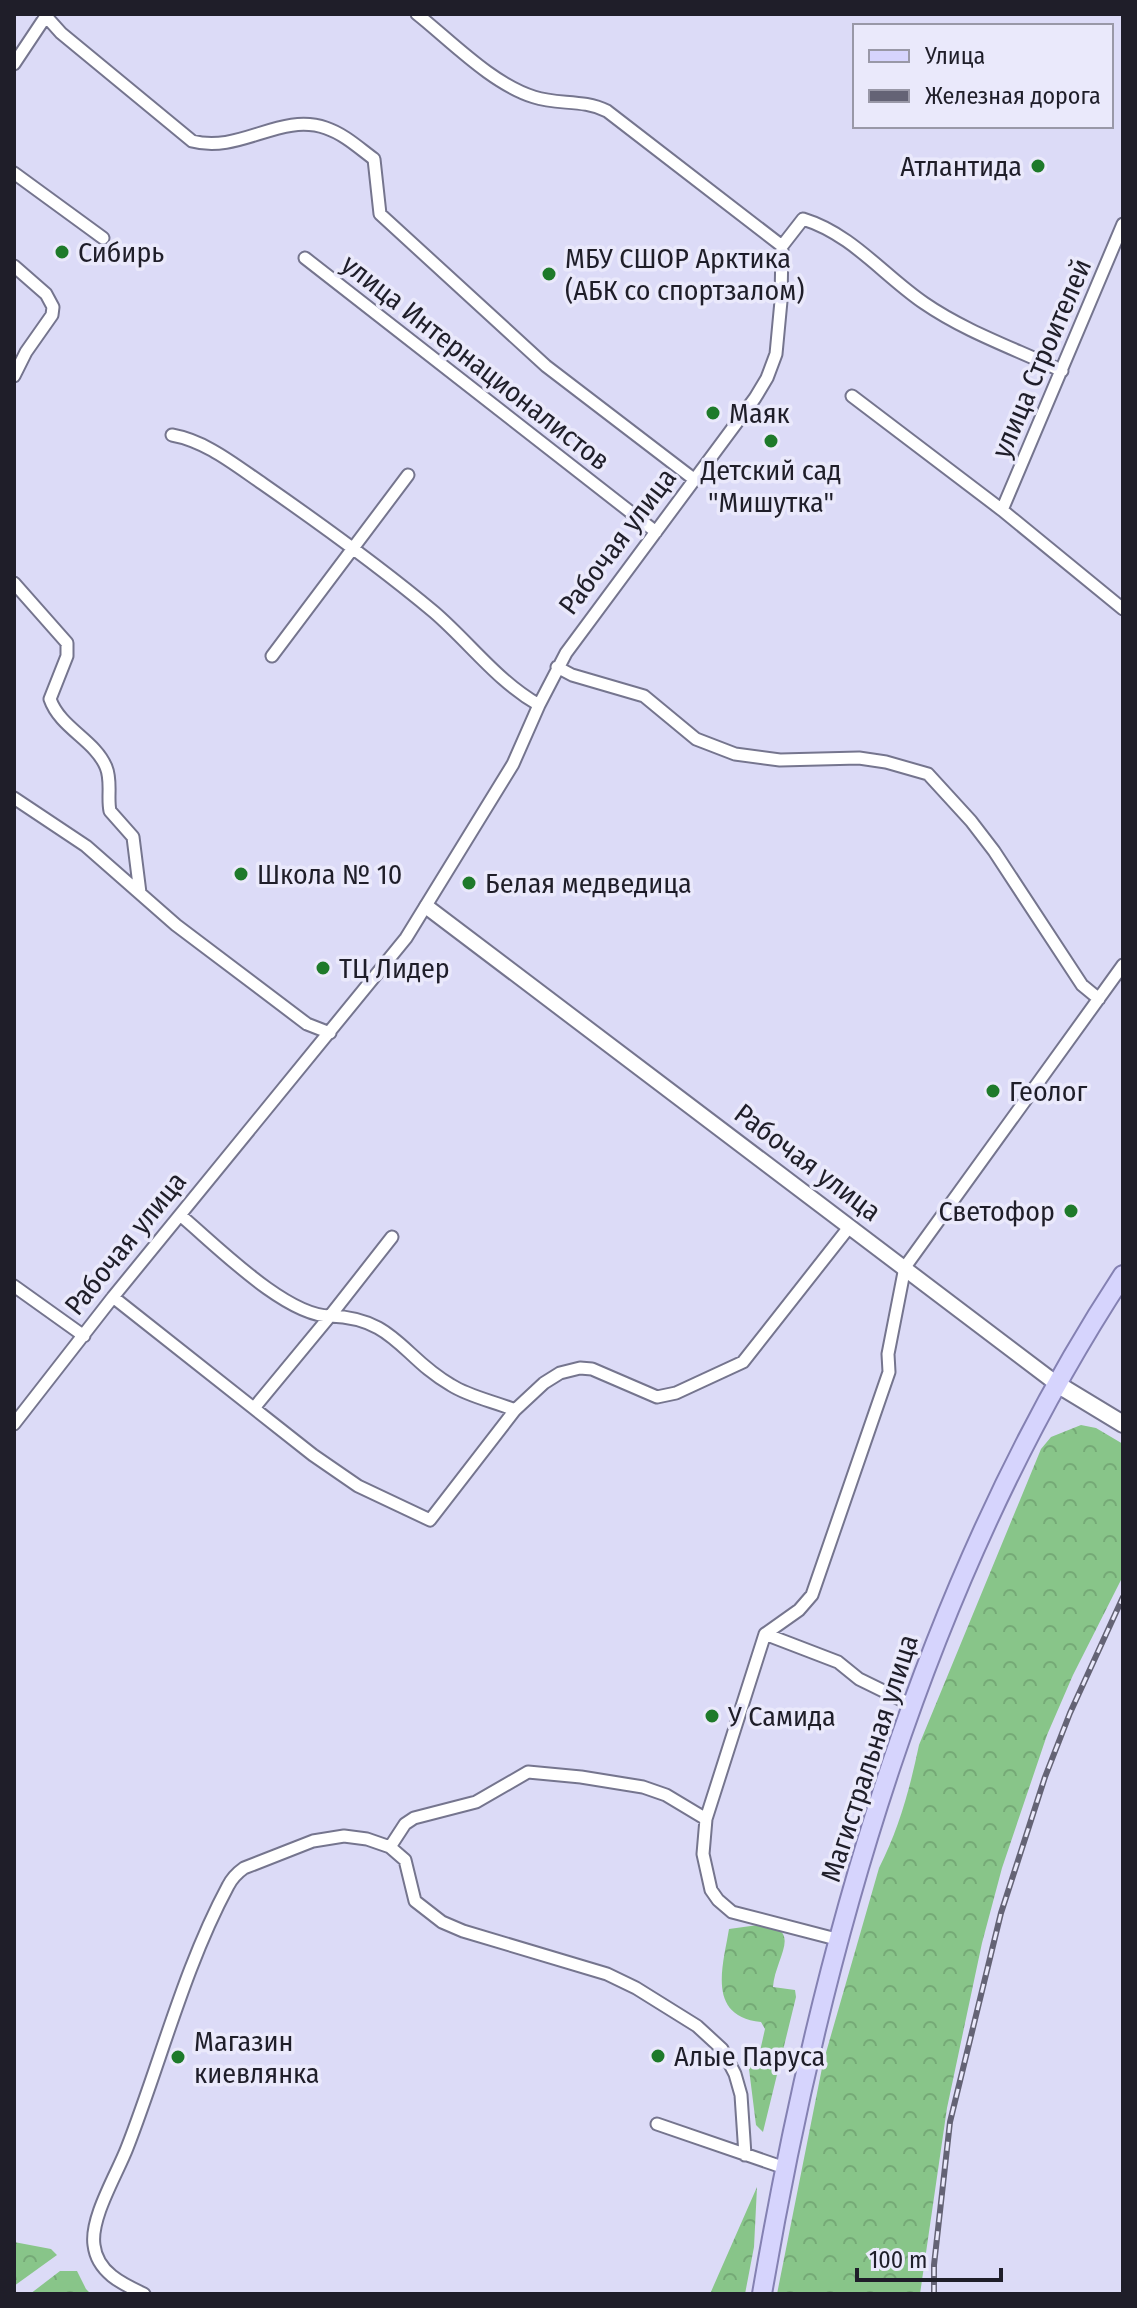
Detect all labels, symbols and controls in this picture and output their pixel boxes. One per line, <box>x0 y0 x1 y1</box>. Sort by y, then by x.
legend <box>853 24 1113 128</box>
text: Улица <box>924 42 985 70</box>
text: Железная дорога <box>925 82 1101 110</box>
place label: Атлантида <box>900 150 1022 183</box>
marker: Атлантида <box>1029 157 1047 175</box>
place label: Сибирь <box>78 236 164 269</box>
place label: МБУ СШОР Арктика (АБК со спортзалом) <box>565 242 804 307</box>
marker: Сибирь <box>53 243 71 261</box>
street label: улица Интернационалистов <box>335 248 616 477</box>
street label: улица Строителей <box>985 254 1098 463</box>
marker: МБУ СШОР Арктика (АБК со спортзалом) <box>540 265 558 283</box>
place label: Маяк <box>729 397 790 430</box>
marker: Маяк <box>704 404 722 422</box>
marker: Детский сад "Мишутка" <box>762 432 780 450</box>
place label: Детский сад "Мишутка" <box>700 454 841 519</box>
street label: Рабочая улица <box>552 462 683 621</box>
place label: Школа № 10 <box>257 858 402 891</box>
marker: Школа № 10 <box>232 865 250 883</box>
place label: Белая медведица <box>485 867 692 900</box>
marker: Белая медведица <box>460 874 478 892</box>
place label: ТЦ Лидер <box>339 952 450 985</box>
marker: ТЦ Лидер <box>314 959 332 977</box>
place label: Геолог <box>1009 1075 1087 1108</box>
marker: Геолог <box>984 1082 1002 1100</box>
street label: Рабочая улица <box>728 1097 887 1228</box>
street label: Рабочая улица <box>58 1165 193 1321</box>
place label: Светофор <box>938 1195 1055 1228</box>
marker: Светофор <box>1062 1202 1080 1220</box>
street label: Магистральная улица <box>814 1630 925 1886</box>
place label: У Самида <box>727 1700 836 1733</box>
marker: У Самида <box>703 1707 721 1725</box>
place label: Магазин киевлянка <box>194 2025 320 2090</box>
place label: Алые Паруса <box>674 2040 825 2073</box>
marker: Алые Паруса <box>649 2047 667 2065</box>
marker: Магазин киевлянка <box>169 2048 187 2066</box>
scale bar <box>857 2232 1001 2282</box>
text: 100 m <box>869 2246 927 2274</box>

